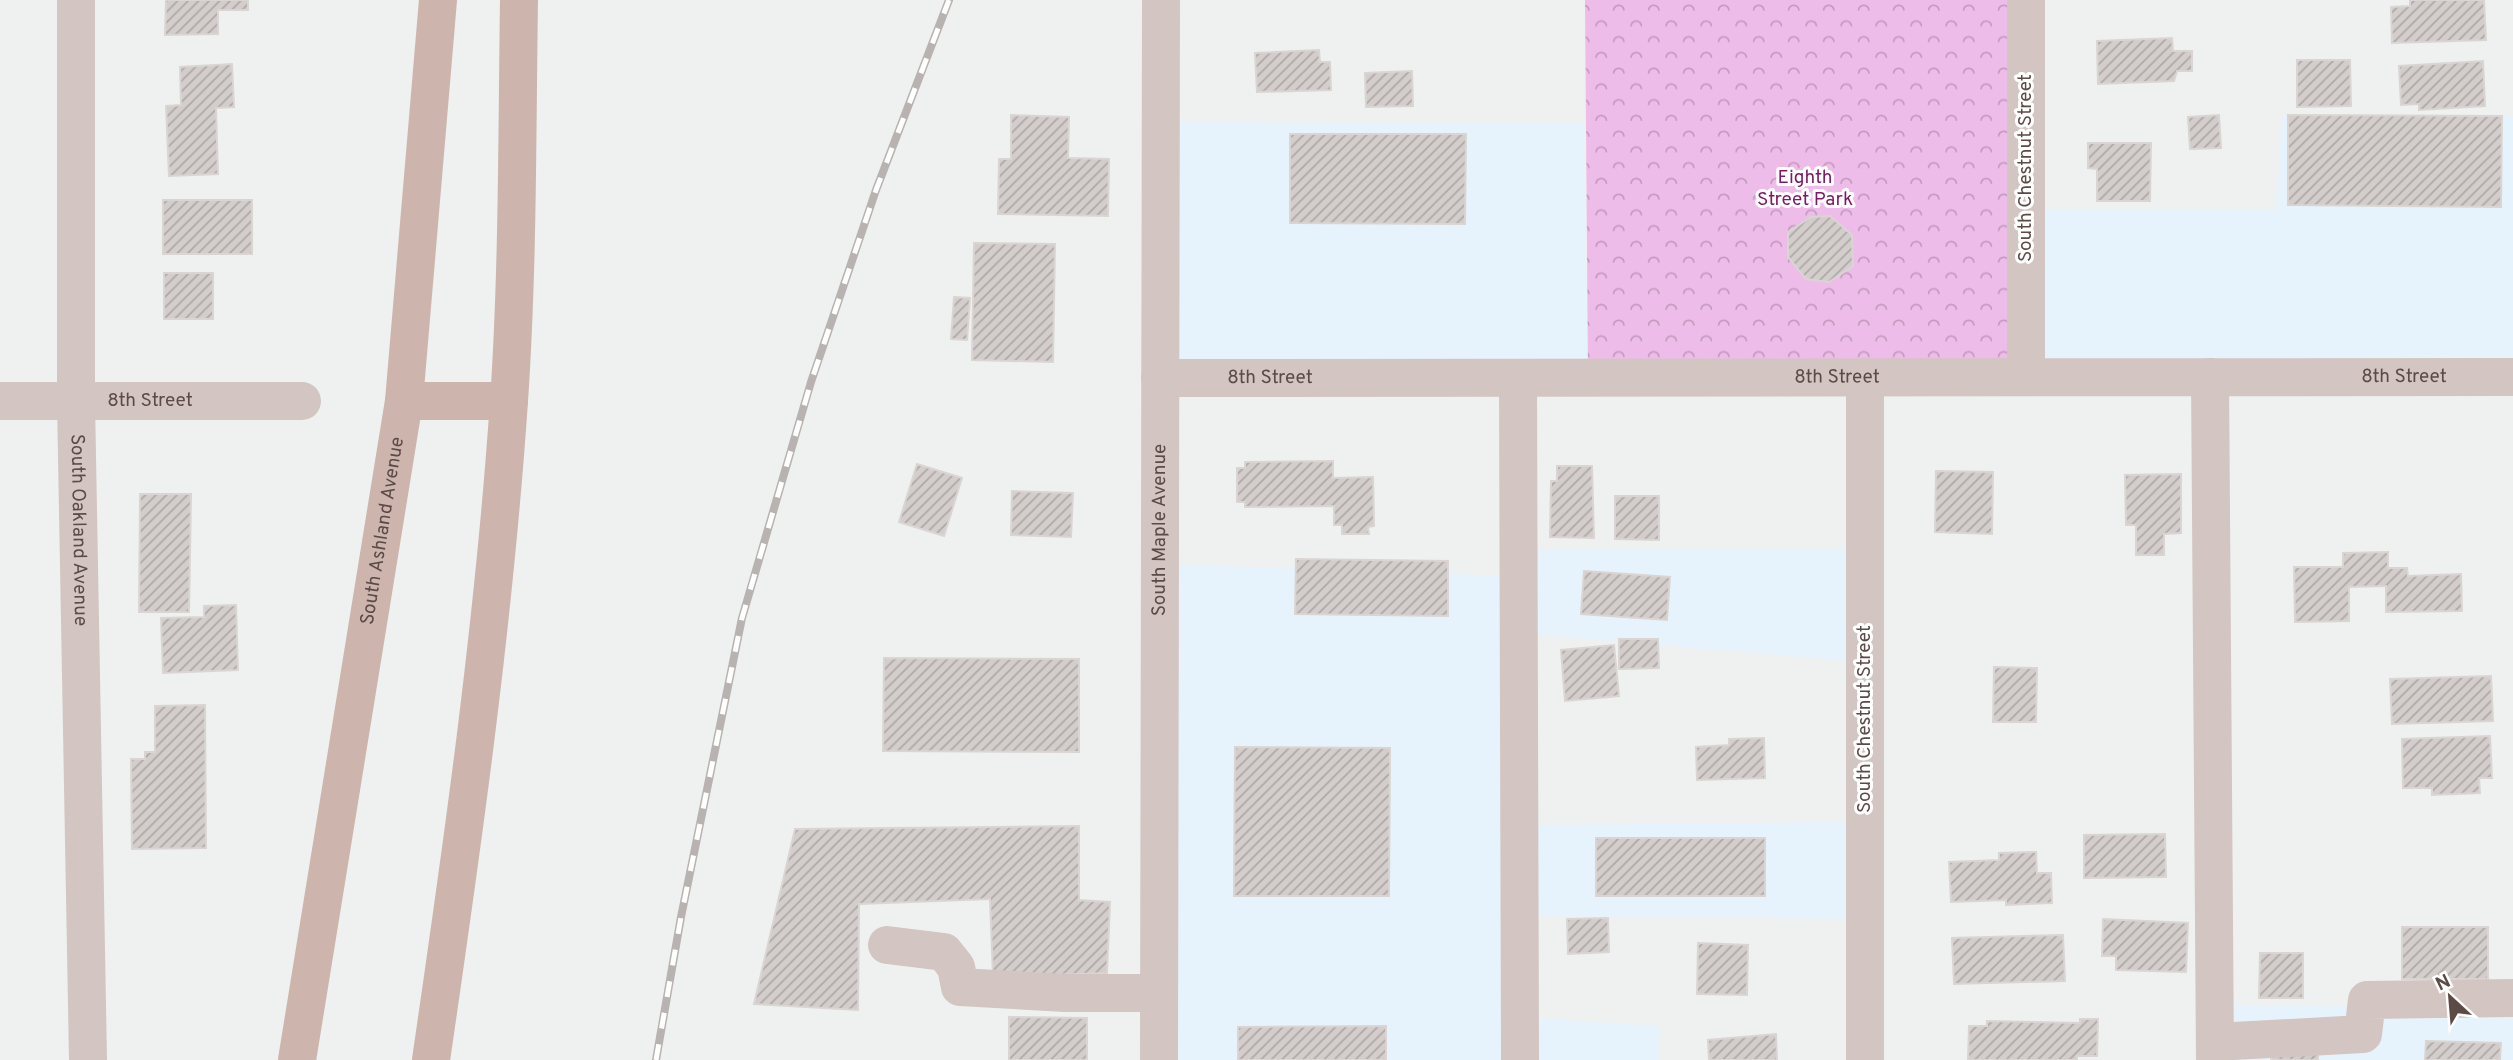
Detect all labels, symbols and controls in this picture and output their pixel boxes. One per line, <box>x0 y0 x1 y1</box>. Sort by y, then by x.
street label: South Chestnut Street <box>2014 74 2038 262</box>
park label: Eighth Street Park <box>1757 166 1853 212</box>
street label: 8th Street <box>1794 365 1880 390</box>
street label: 8th Street <box>2361 365 2447 389</box>
street label: 8th Street <box>1227 366 1313 390</box>
street label: 8th Street <box>107 389 193 413</box>
street label: South Oakland Avenue <box>65 434 92 626</box>
street label: South Ashland Avenue <box>356 435 410 627</box>
street label: South Maple Avenue <box>1148 444 1172 616</box>
street label: South Chestnut Street <box>1853 625 1877 813</box>
north arrow <box>2415 962 2485 1032</box>
text: N <box>2432 970 2455 997</box>

